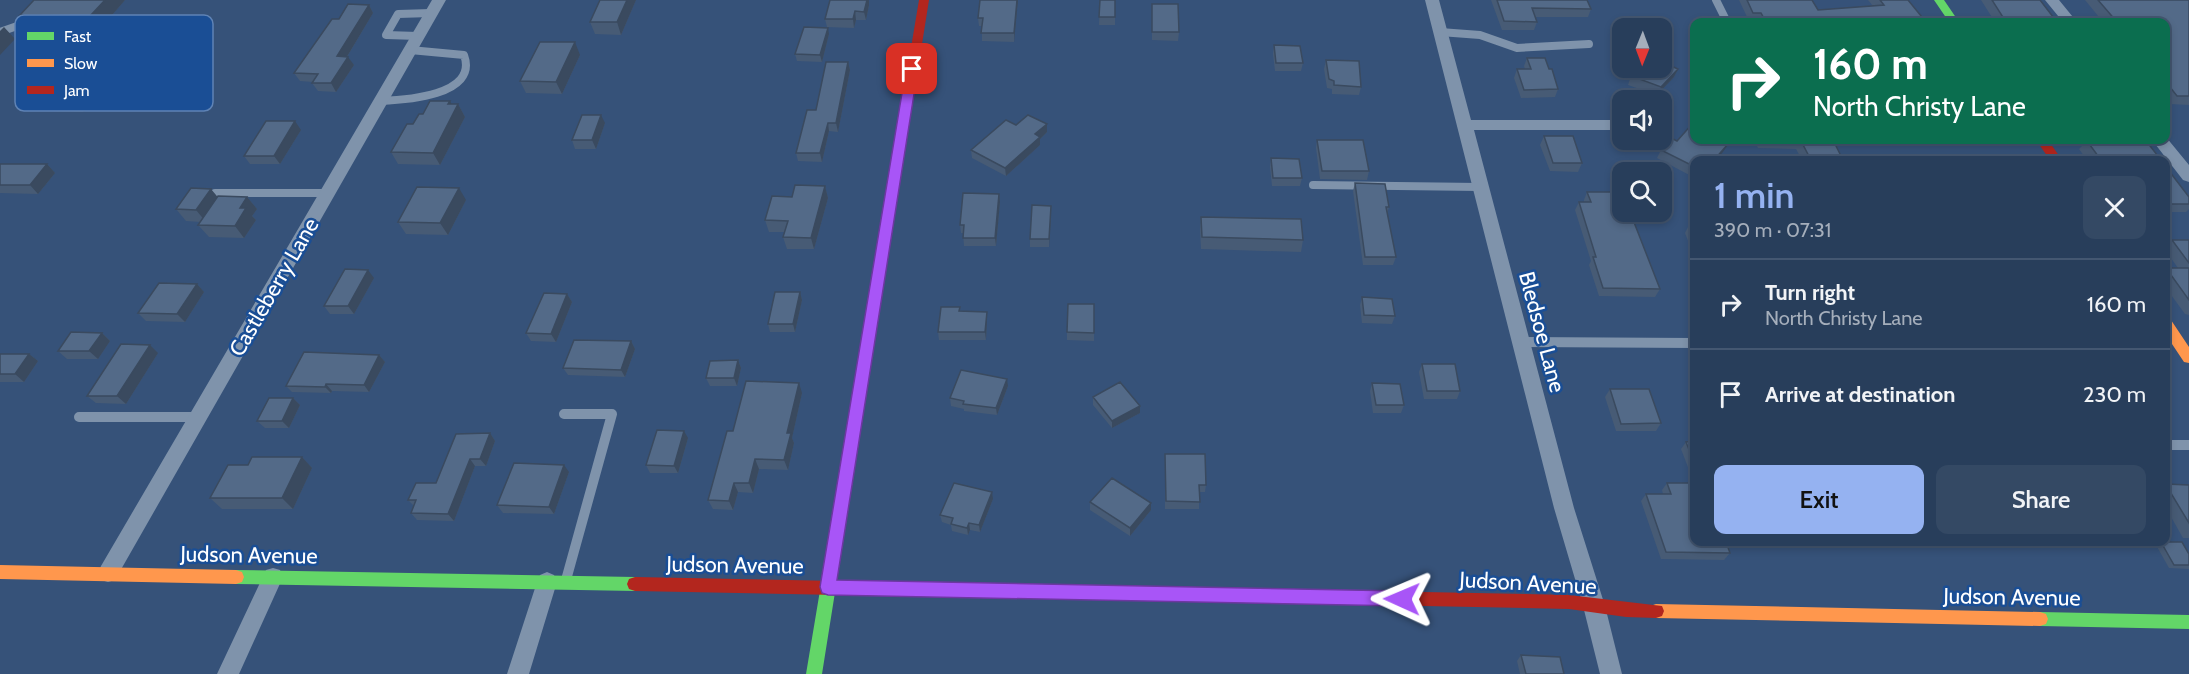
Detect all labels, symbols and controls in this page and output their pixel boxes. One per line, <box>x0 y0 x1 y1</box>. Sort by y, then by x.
legend <box>15 15 213 111</box>
north arrow <box>1612 18 1672 78</box>
map controls <box>1612 18 1672 222</box>
text: Fast <box>64 27 92 46</box>
text: 160 m <box>1813 38 1928 90</box>
icon: right <box>1714 42 1792 120</box>
pin <box>886 43 937 94</box>
icon: arrive <box>895 52 928 85</box>
text: Slow <box>64 54 98 73</box>
text: Jam <box>63 81 90 100</box>
button: sound <box>1612 90 1672 150</box>
text: North Christy Lane <box>1813 90 2026 123</box>
button: search <box>1612 162 1672 222</box>
text: 1 min <box>1714 173 1794 217</box>
button: close <box>2083 176 2146 239</box>
street label: Castleberry Lane <box>223 213 325 361</box>
text: 390 m · 07:31 <box>1714 218 1831 242</box>
street label: Bledsoe Lane <box>1513 269 1571 395</box>
text: Turn right <box>1765 279 1855 306</box>
icon: right <box>1714 288 1747 321</box>
text: 160 m <box>2087 291 2146 318</box>
text: North Christy Lane <box>1765 306 1923 330</box>
icon: arrive <box>1714 378 1747 411</box>
text: Arrive at destination <box>1765 381 1955 408</box>
text: 230 m <box>2083 381 2146 408</box>
button: Exit <box>1714 465 1924 534</box>
button: Share <box>1936 465 2146 534</box>
street label: Judson Avenue <box>179 540 318 570</box>
street label: Judson Avenue <box>665 550 804 580</box>
street label: Judson Avenue <box>1458 566 1597 600</box>
position arrow <box>1370 567 1434 631</box>
street label: Judson Avenue <box>1942 582 2081 612</box>

